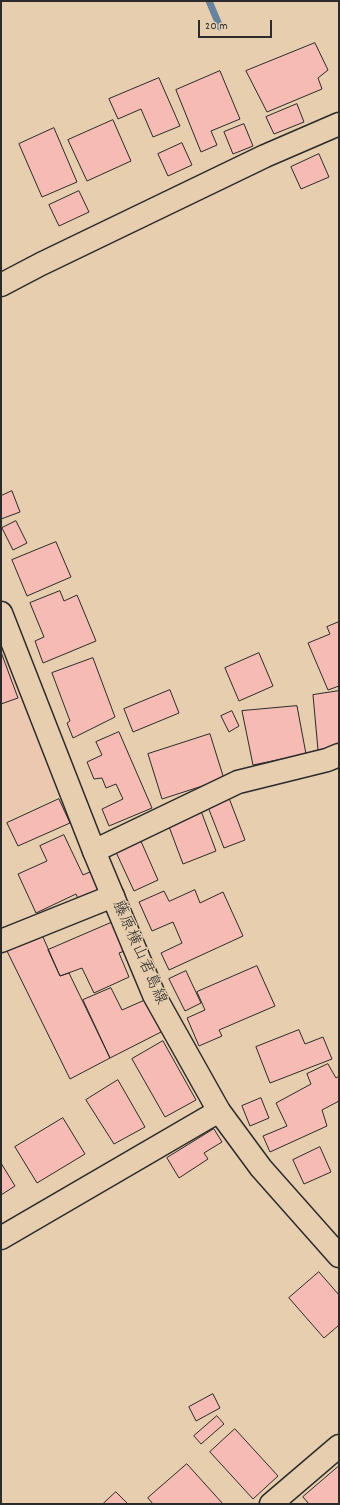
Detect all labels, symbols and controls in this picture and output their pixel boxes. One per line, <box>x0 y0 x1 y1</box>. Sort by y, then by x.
scale bar <box>200 12 274 38</box>
text: 20 m <box>205 18 228 35</box>
street label: 藤原横山君島線 <box>106 898 170 1008</box>

